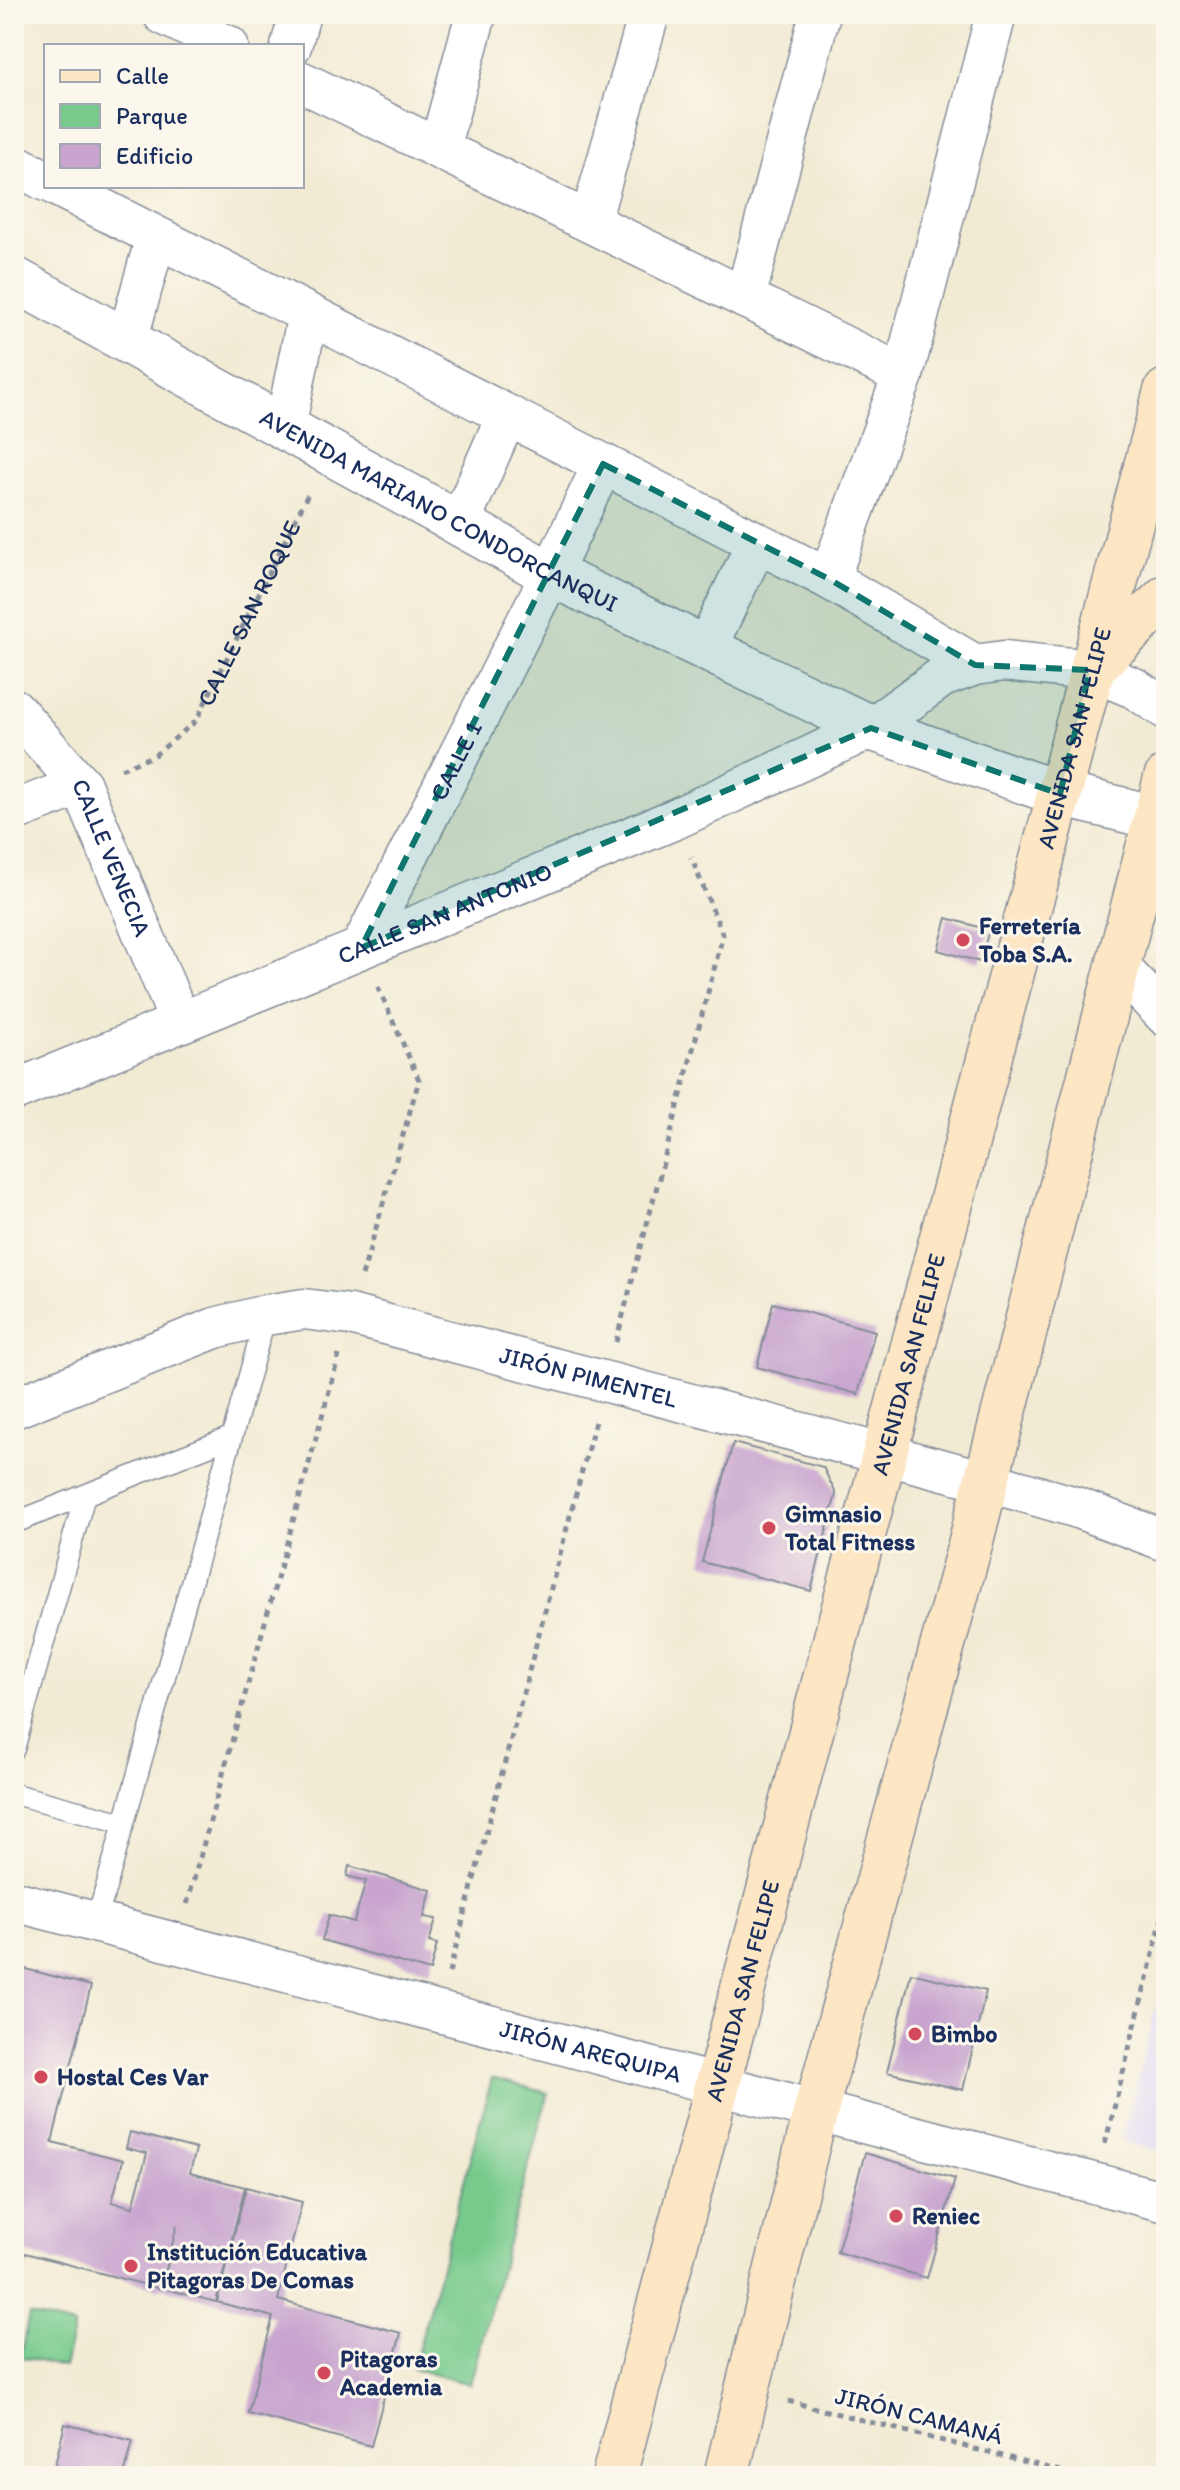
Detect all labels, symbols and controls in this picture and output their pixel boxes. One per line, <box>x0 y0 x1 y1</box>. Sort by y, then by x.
legend <box>44 44 304 188</box>
text: Calle <box>116 61 169 90</box>
text: Parque <box>116 101 188 130</box>
text: Edificio <box>116 141 193 170</box>
street label: AVENIDA MARIANO CONDORCANQUI <box>255 402 623 618</box>
street label: CALLE SAN ROQUE <box>191 516 307 711</box>
street label: AVENIDA SAN FELIPE <box>1030 624 1117 852</box>
street label: CALLE 1 <box>423 716 488 805</box>
street label: CALLE VENECIA <box>66 774 158 940</box>
street label: CALLE SAN ANTONIO <box>333 856 556 970</box>
place label: Ferretería Toba S.A. <box>978 911 1081 968</box>
marker: Ferretería Toba S.A. <box>954 931 972 949</box>
street label: AVENIDA SAN FELIPE <box>865 1250 951 1478</box>
street label: JIRÓN PIMENTEL <box>496 1340 680 1414</box>
place label: Gimnasio Total Fitness <box>784 1499 916 1556</box>
marker: Gimnasio Total Fitness <box>760 1519 778 1537</box>
street label: AVENIDA SAN FELIPE <box>699 1877 785 2105</box>
street label: JIRÓN AREQUIPA <box>497 2014 685 2089</box>
place label: Bimbo <box>931 2019 998 2048</box>
marker: Bimbo <box>906 2025 924 2043</box>
place label: Hostal Ces Var <box>57 2062 209 2091</box>
marker: Hostal Ces Var <box>32 2068 50 2086</box>
place label: Reniec <box>912 2201 980 2230</box>
marker: Reniec <box>887 2207 905 2225</box>
place label: Institución Educativa Pitagoras De Comas <box>147 2237 367 2295</box>
marker: Institución Educativa Pitagoras De Comas <box>122 2257 140 2275</box>
place label: Pitagoras Academia <box>339 2344 443 2401</box>
marker: Pitagoras Academia <box>315 2364 333 2382</box>
street label: JIRÓN CAMANÁ <box>832 2381 1006 2450</box>

